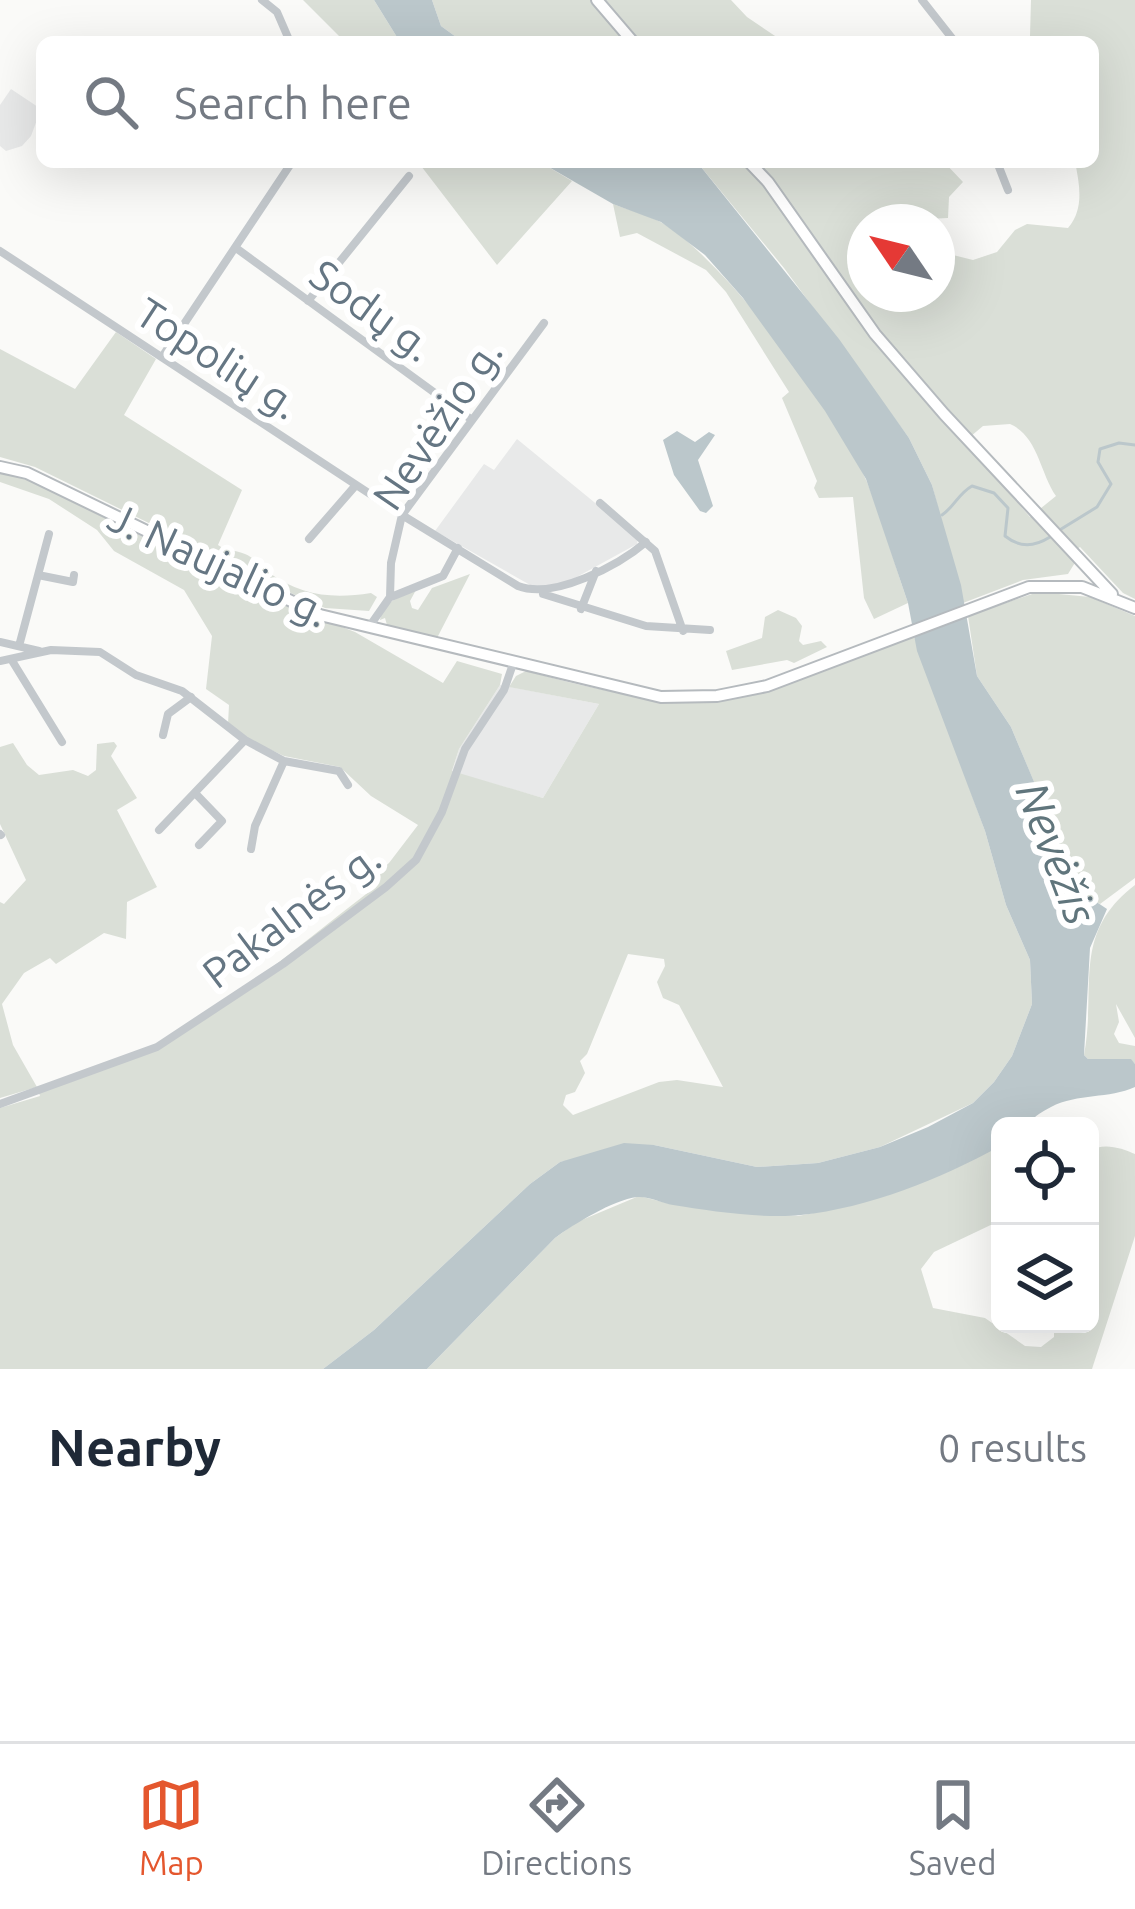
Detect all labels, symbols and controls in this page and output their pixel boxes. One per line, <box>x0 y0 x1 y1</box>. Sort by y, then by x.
search box <box>36 36 1099 168</box>
icon: search <box>78 69 144 135</box>
text: Search here <box>174 77 412 128</box>
north arrow <box>847 204 955 312</box>
street label: Sodų g. <box>302 250 442 370</box>
street label: Topolių g. <box>128 288 308 428</box>
street label: Nevėžio g. <box>363 330 511 518</box>
street label: J. Naujalio g. <box>101 492 337 636</box>
water label: Nevėžis <box>1007 775 1107 931</box>
street label: Pakalnės g. <box>193 833 389 997</box>
map controls <box>991 1117 1099 1333</box>
button: locate <box>991 1117 1099 1225</box>
button: layers <box>991 1225 1099 1333</box>
text: Nearby <box>48 1418 221 1476</box>
text: 0 results <box>938 1426 1087 1469</box>
tab: Map <box>138 1772 204 1881</box>
tab: Directions <box>481 1772 632 1881</box>
tab: Saved <box>909 1772 997 1881</box>

